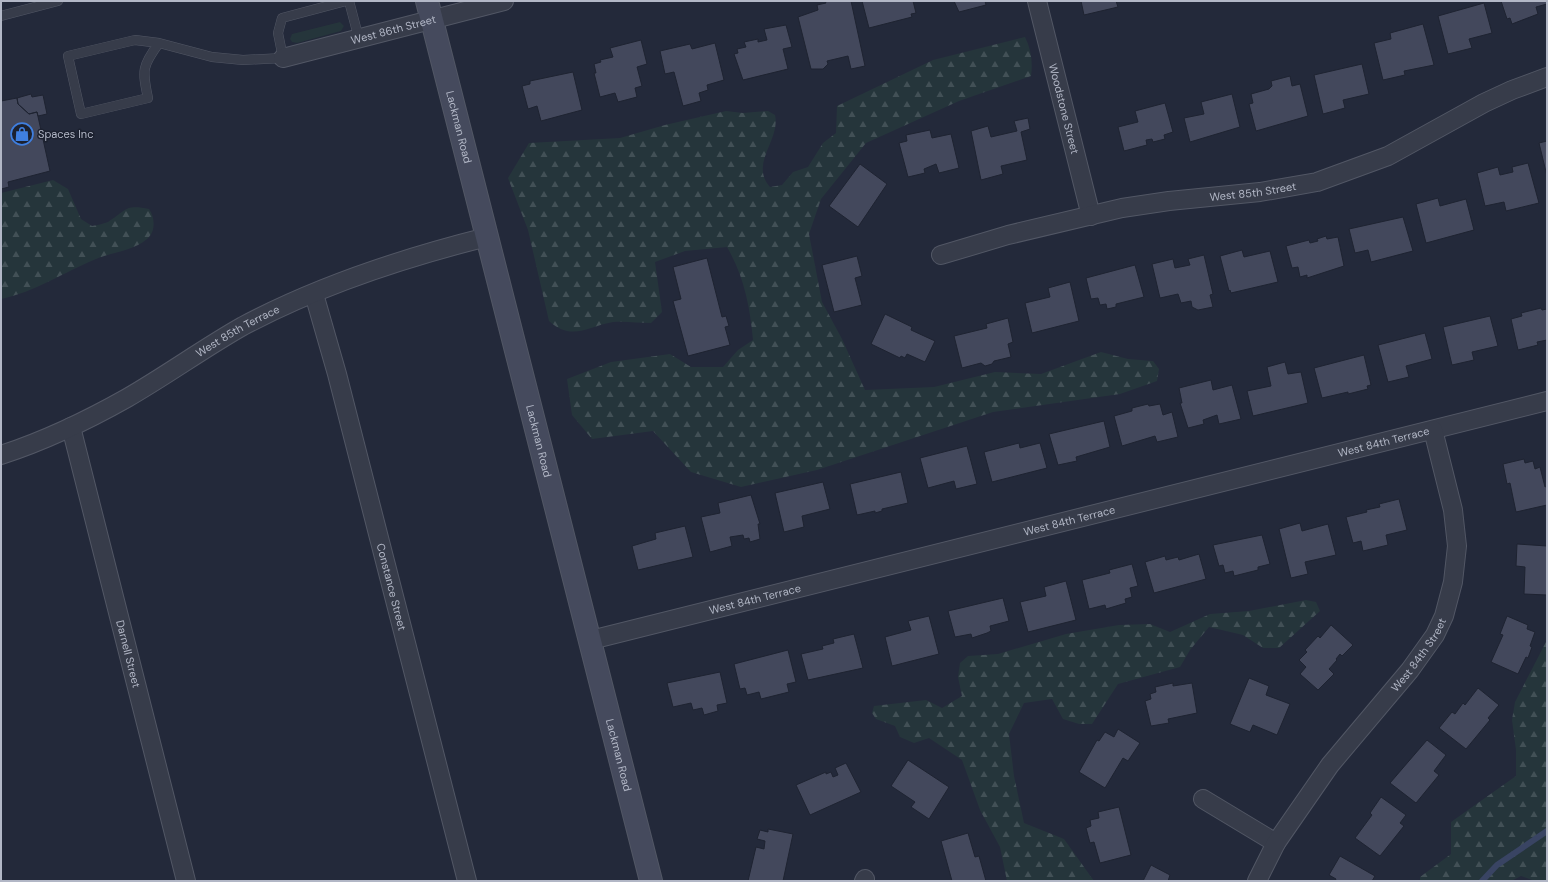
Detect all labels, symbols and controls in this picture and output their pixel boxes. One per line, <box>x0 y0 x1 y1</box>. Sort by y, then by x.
street label: West 86th Street <box>349 12 437 47</box>
street label: Woodstone Street <box>1046 62 1082 155</box>
street label: Lackman Road <box>443 89 475 165</box>
shop icon: Spaces Inc <box>9 121 35 147</box>
place label: Spaces Inc <box>38 127 93 141</box>
street label: West 85th Street <box>1209 179 1297 204</box>
street label: West 85th Terrace <box>193 302 282 360</box>
street label: Lackman Road <box>523 403 555 479</box>
street label: West 84th Terrace <box>1336 424 1431 460</box>
street label: West 84th Terrace <box>1022 502 1117 539</box>
street label: Constance Street <box>374 542 409 632</box>
street label: West 84th Terrace <box>708 581 802 617</box>
street label: West 84th Street <box>1388 616 1449 694</box>
street label: Darnell Street <box>113 619 144 689</box>
street label: Lackman Road <box>603 717 635 793</box>

